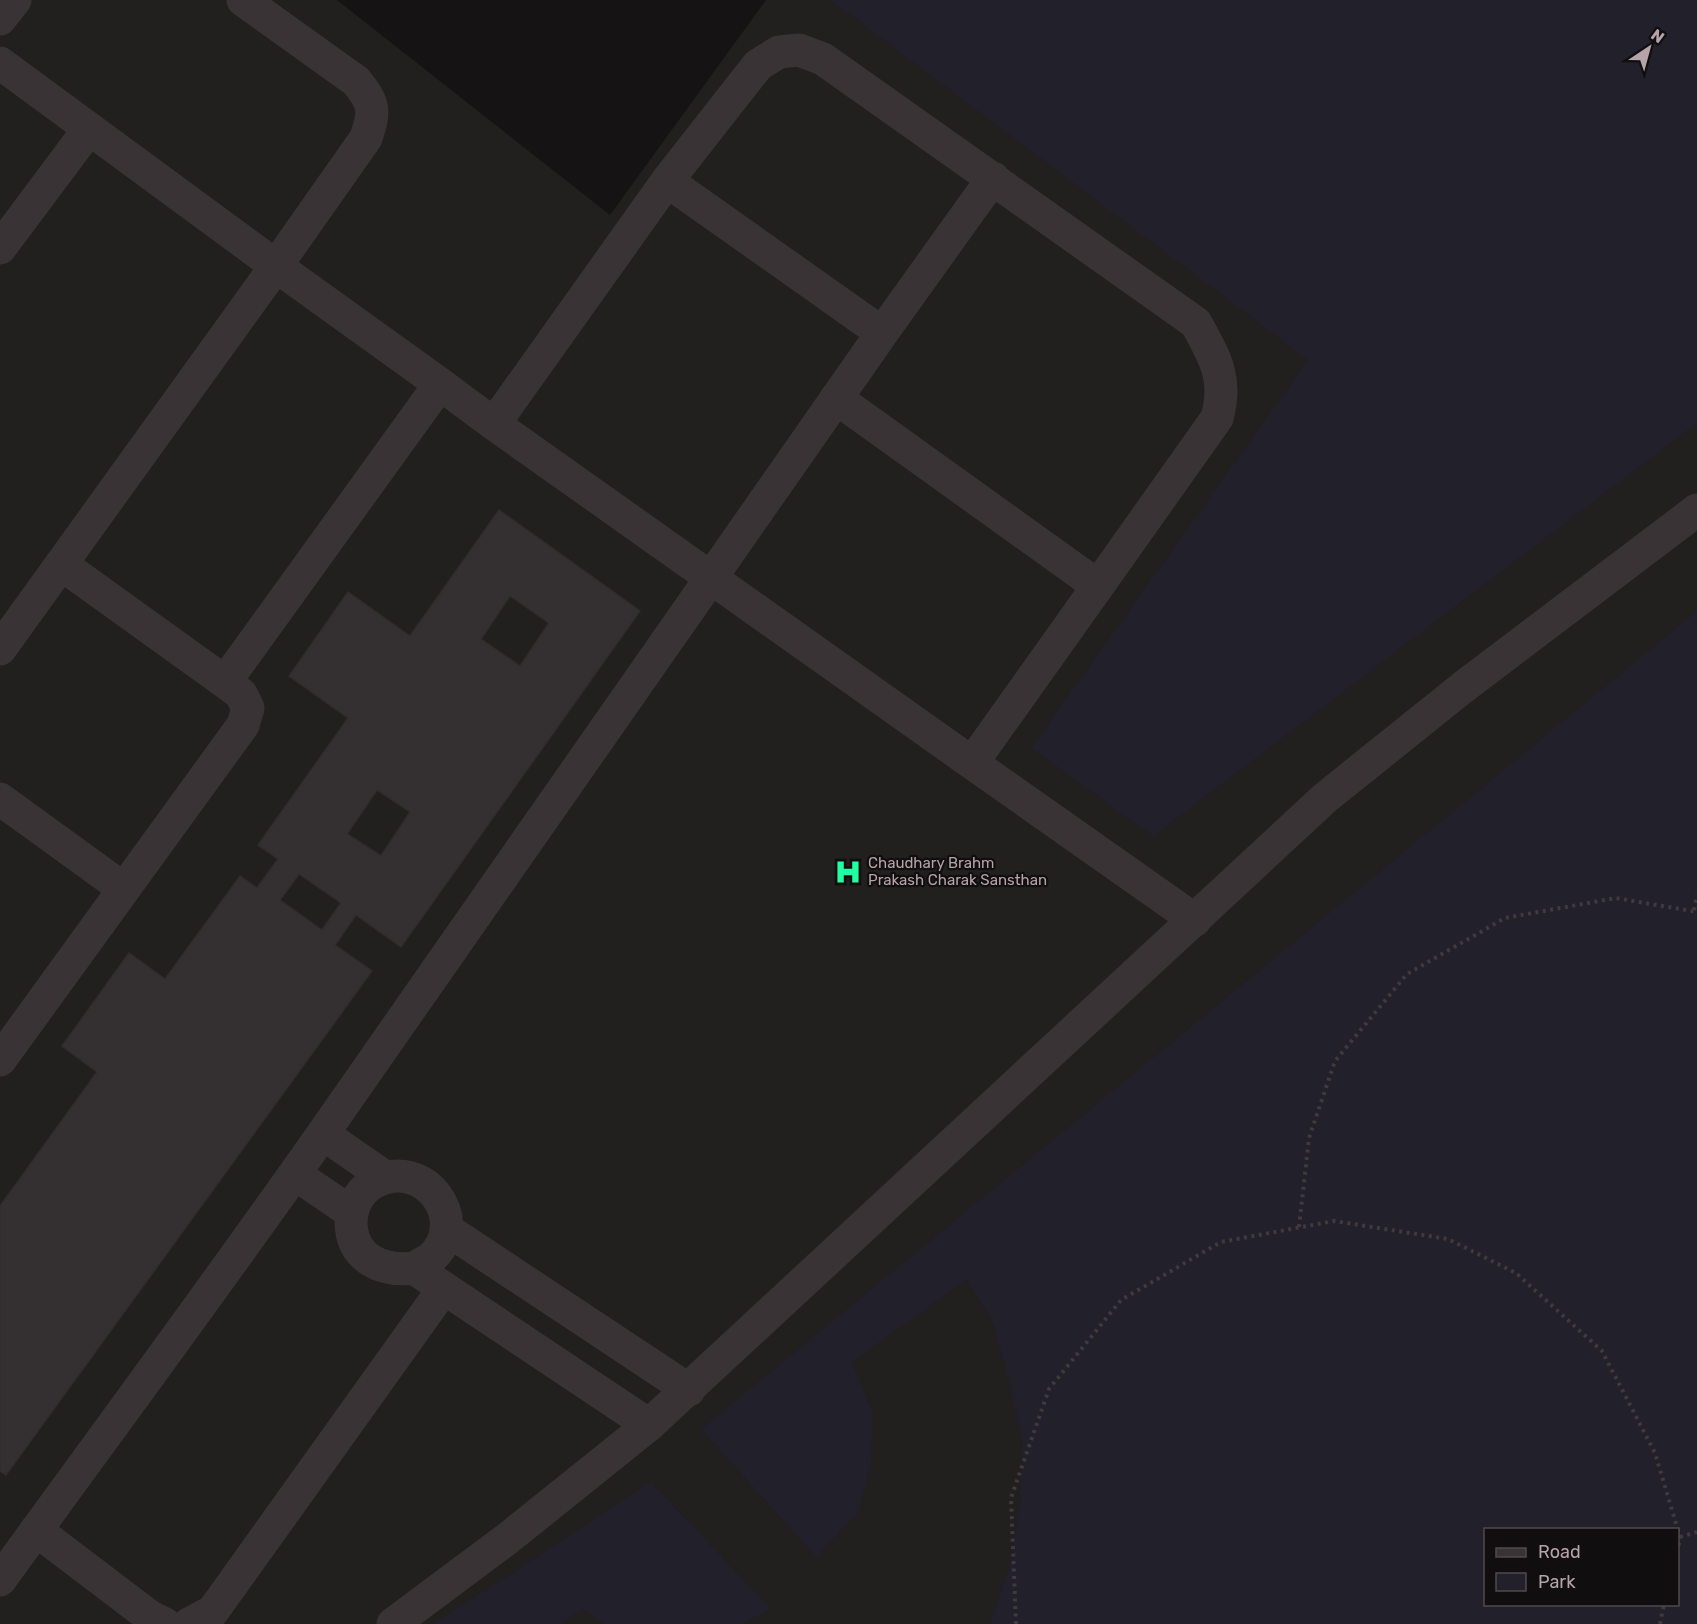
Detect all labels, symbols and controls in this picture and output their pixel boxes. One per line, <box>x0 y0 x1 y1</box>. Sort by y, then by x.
north arrow <box>1619 18 1679 78</box>
text: N <box>1647 25 1668 47</box>
place label: Chaudhary Brahm Prakash Charak Sansthan <box>868 854 1047 889</box>
hospital icon: Chaudhary Brahm Prakash Charak Sansthan <box>833 857 863 887</box>
legend <box>1484 1528 1679 1606</box>
text: Road <box>1538 1541 1581 1563</box>
text: Park <box>1538 1571 1576 1593</box>

